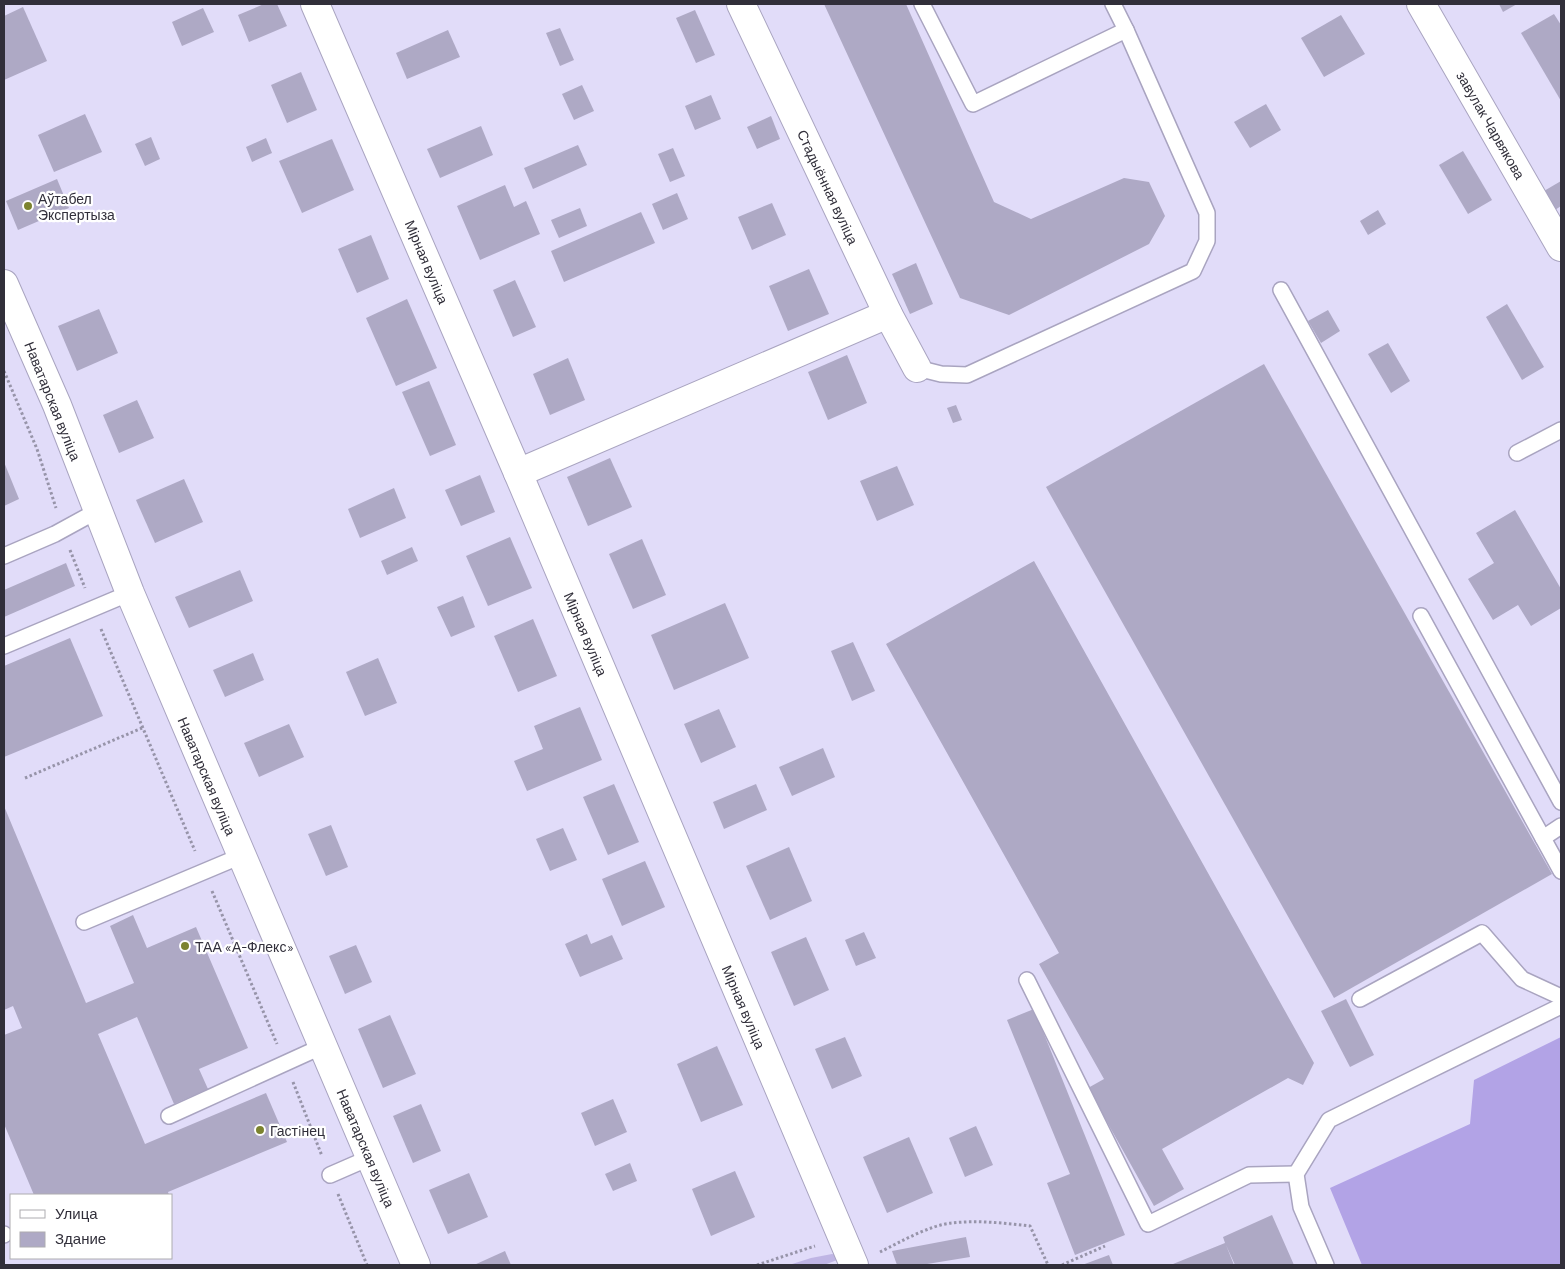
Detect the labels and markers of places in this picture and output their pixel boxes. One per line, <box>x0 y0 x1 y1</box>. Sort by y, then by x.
place label: Аўтабел Экспертыза <box>38 190 115 223</box>
marker: Аўтабел Экспертыза <box>22 200 34 212</box>
place label: ТАА «А-Флекс» <box>195 938 294 955</box>
marker: ТАА «А-Флекс» <box>179 940 191 952</box>
place label: Гастiнец <box>270 1122 325 1139</box>
marker: Гастiнец <box>254 1124 266 1136</box>

